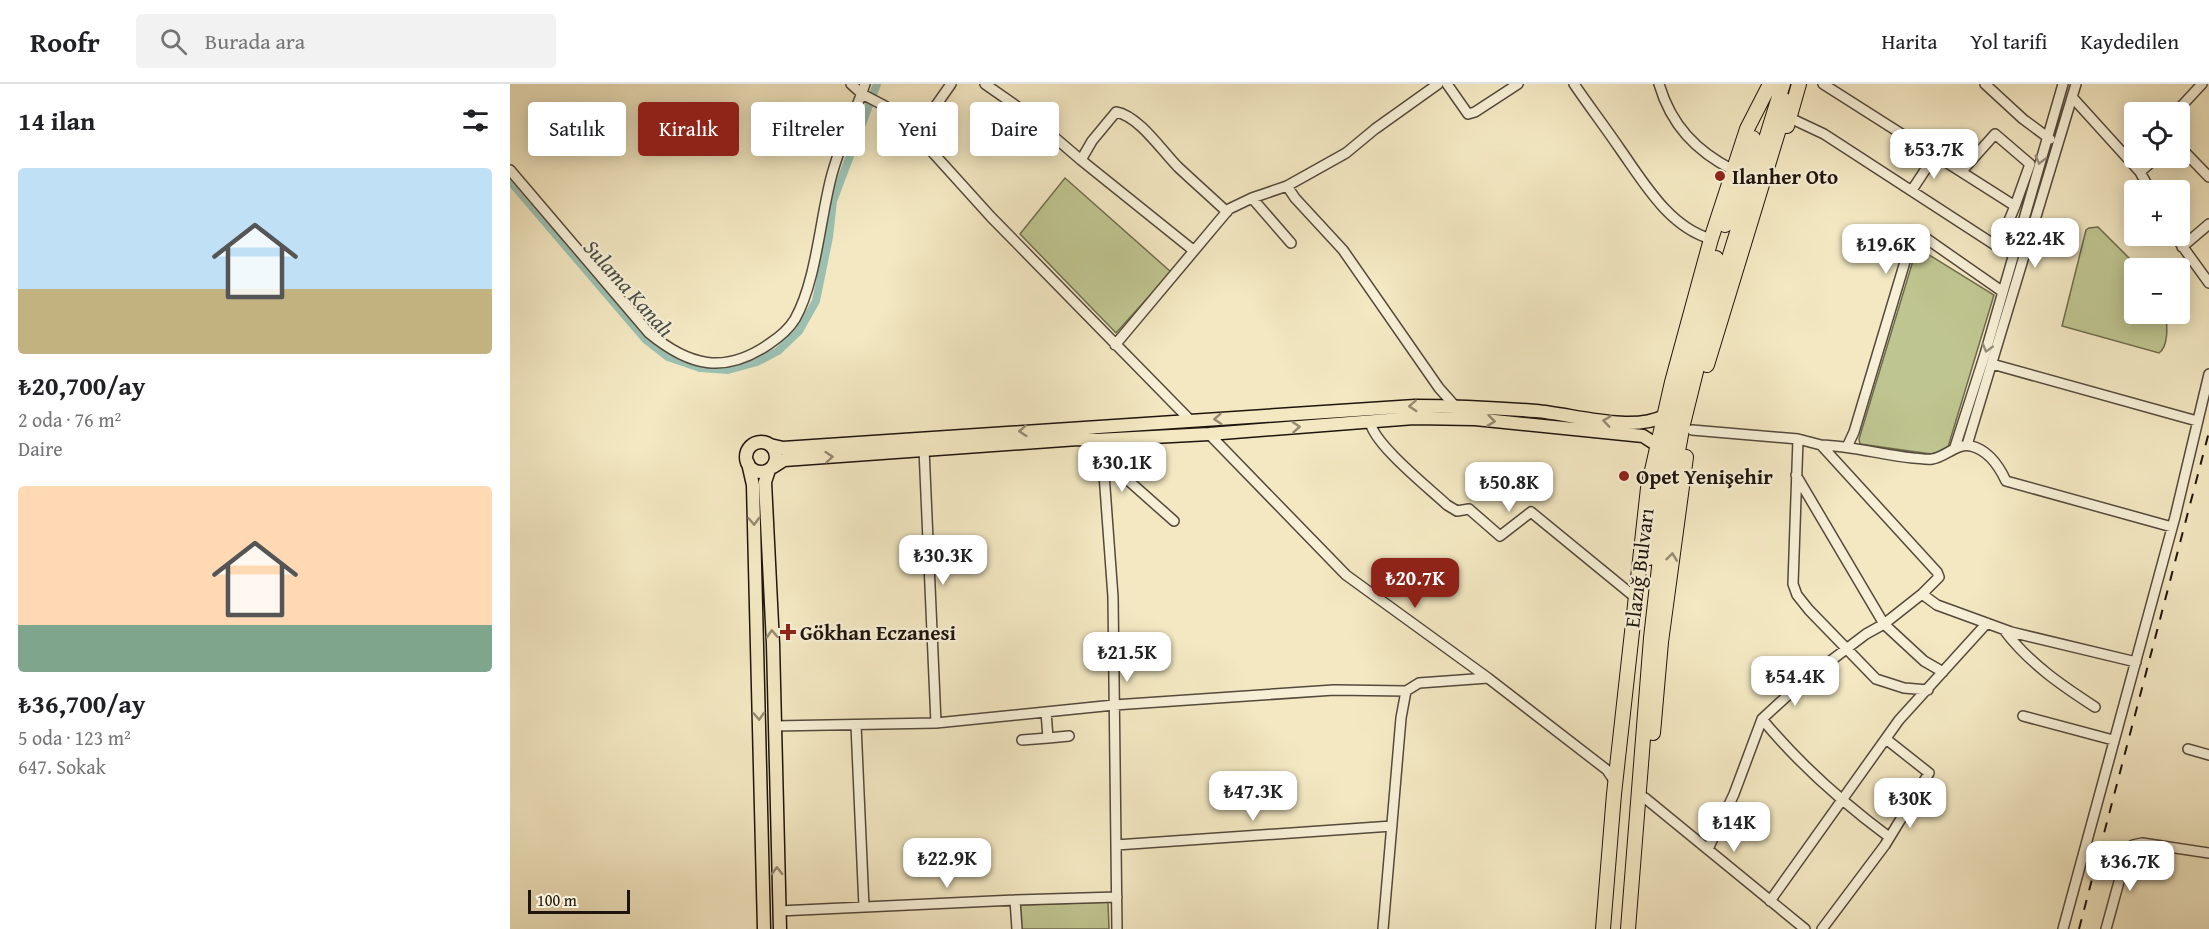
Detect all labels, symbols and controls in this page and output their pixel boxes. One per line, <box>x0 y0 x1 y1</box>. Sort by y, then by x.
search box <box>136 14 556 68</box>
text: Roofr <box>30 21 100 62</box>
icon: search <box>157 25 190 58</box>
text: Burada ara <box>205 25 305 57</box>
text: Harita <box>1882 26 1937 57</box>
text: Yol tarifi <box>1970 26 2047 57</box>
text: Kaydedilen <box>2080 26 2179 57</box>
text: 14 ilan <box>18 101 95 140</box>
chip: Satılık <box>528 102 626 156</box>
chip: Kiralık <box>638 102 739 156</box>
chip: Filtreler <box>751 102 865 156</box>
chip: Yeni <box>877 102 958 156</box>
chip: Daire <box>970 102 1059 156</box>
map controls <box>2124 102 2190 324</box>
button: locate <box>2124 102 2190 168</box>
icon: filters <box>459 104 492 137</box>
pin: ₺53.7K <box>1885 129 1983 180</box>
text: ₺53.7K <box>1904 134 1964 163</box>
one-way arrow <box>2035 155 2048 165</box>
place label: Ilanher Oto <box>1732 161 1838 192</box>
marker: Ilanher Oto <box>1713 169 1727 183</box>
button: + <box>2124 180 2190 246</box>
icon: home <box>201 207 309 315</box>
pin: ₺22.4K <box>1986 218 2084 269</box>
text: ₺22.4K <box>2005 223 2065 252</box>
pin: ₺19.6K <box>1837 224 1935 275</box>
text: ₺19.6K <box>1856 229 1916 258</box>
water label: Sulama Kanalı <box>576 232 682 344</box>
button: − <box>2124 258 2190 324</box>
one-way arrow <box>1982 342 1994 353</box>
text: ₺20,700/ay <box>18 366 145 405</box>
one-way arrow <box>1408 400 1417 413</box>
text: 2 oda · 76 m² <box>18 405 121 434</box>
one-way arrow <box>1213 413 1222 426</box>
one-way arrow <box>1486 414 1495 427</box>
one-way arrow <box>1602 415 1611 427</box>
one-way arrow <box>1292 421 1301 434</box>
one-way arrow <box>1019 424 1028 437</box>
text: Daire <box>18 434 63 463</box>
pin: ₺30.1K <box>1073 442 1171 493</box>
text: ₺30.1K <box>1092 447 1152 476</box>
one-way arrow <box>825 451 834 464</box>
place label: Opet Yenişehir <box>1636 461 1773 492</box>
pin: ₺50.8K <box>1460 462 1558 513</box>
text: ₺50.8K <box>1479 467 1539 496</box>
marker: Opet Yenişehir <box>1617 469 1631 483</box>
street label: Elazığ Bulvarı <box>1616 506 1662 630</box>
one-way arrow <box>747 517 760 526</box>
icon: home <box>201 525 309 633</box>
pin: ₺30.3K <box>894 535 992 586</box>
text: ₺30.3K <box>913 540 973 569</box>
one-way arrow <box>1665 553 1677 562</box>
pin: ₺20.7K <box>1366 558 1464 609</box>
text: ₺20.7K <box>1385 563 1445 592</box>
place label: Gökhan Eczanesi <box>800 617 957 648</box>
marker: Gökhan Eczanesi <box>781 625 795 639</box>
one-way arrow <box>766 629 779 638</box>
pin: ₺21.5K <box>1078 632 1176 683</box>
text: ₺21.5K <box>1097 637 1157 666</box>
pin: ₺54.4K <box>1746 656 1844 707</box>
text: ₺54.4K <box>1765 661 1825 690</box>
text: ₺36,700/ay <box>18 684 145 723</box>
one-way arrow <box>753 712 765 721</box>
text: 5 oda · 123 m² <box>18 723 131 752</box>
text: 647. Sokak <box>18 752 106 781</box>
pin: ₺47.3K <box>1204 771 1302 822</box>
text: ₺47.3K <box>1223 776 1283 805</box>
pin: ₺30K <box>1874 778 1946 829</box>
text: ₺30K <box>1888 783 1932 812</box>
pin: ₺14K <box>1698 802 1770 853</box>
text: ₺14K <box>1712 807 1756 836</box>
pin: ₺22.9K <box>898 838 996 889</box>
pin: ₺36.7K <box>2081 841 2179 892</box>
text: ₺22.9K <box>917 843 977 872</box>
text: ₺36.7K <box>2100 846 2160 875</box>
one-way arrow <box>771 866 783 875</box>
scale bar <box>528 887 630 914</box>
text: 100 m <box>537 888 577 912</box>

